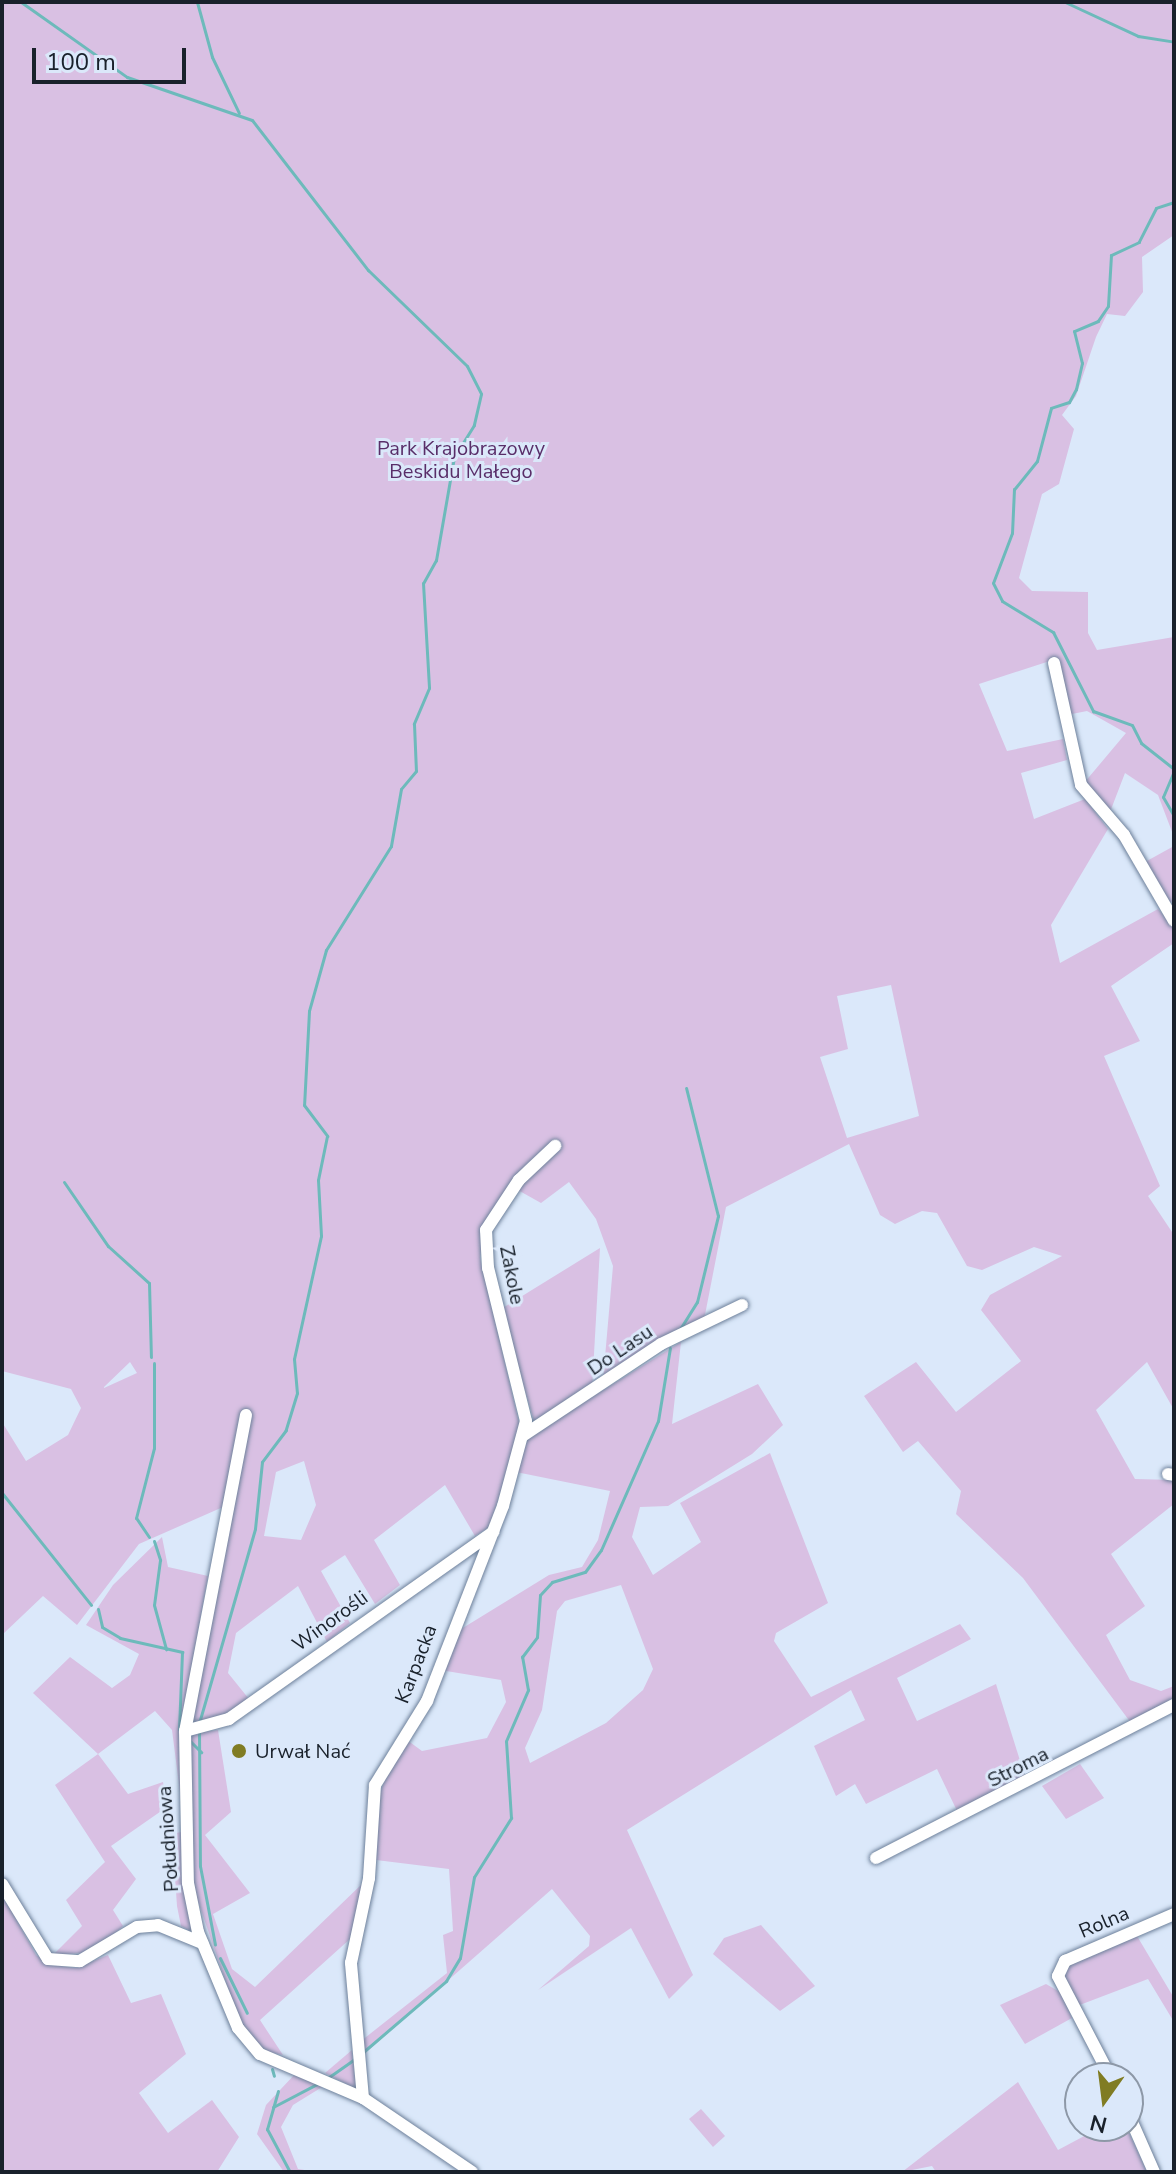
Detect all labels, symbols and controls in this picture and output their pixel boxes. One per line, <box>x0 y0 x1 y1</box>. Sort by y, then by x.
scale bar <box>36 32 190 82</box>
text: 100 m <box>46 46 116 78</box>
park label: Park Krajobrazowy Beskidu Małego <box>377 436 545 483</box>
street label: Zakole <box>495 1244 529 1306</box>
street label: Do Lasu <box>583 1320 657 1380</box>
street label: Winorośli <box>288 1586 372 1656</box>
street label: Karpacka <box>390 1621 442 1707</box>
place label: Urwał Nać <box>255 1739 350 1763</box>
marker: Urwał Nać <box>230 1742 248 1760</box>
street label: Stroma <box>984 1742 1052 1792</box>
street label: Południowa <box>152 1785 184 1893</box>
street label: Rolna <box>1075 1901 1133 1943</box>
north arrow <box>1064 2062 1144 2142</box>
text: N <box>1087 2107 1110 2140</box>

